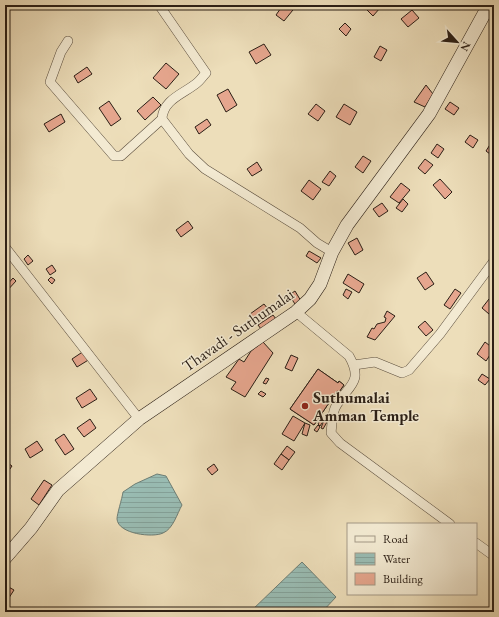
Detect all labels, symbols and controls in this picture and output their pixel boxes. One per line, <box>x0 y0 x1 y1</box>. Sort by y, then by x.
north arrow <box>437 22 477 62</box>
text: N <box>458 39 474 54</box>
street label: Thavadi - Suthumalai <box>178 284 298 376</box>
place label: Suthumalai Amman Temple <box>312 387 419 426</box>
marker: Suthumalai Amman Temple <box>300 401 310 411</box>
legend <box>347 523 477 595</box>
text: Road <box>383 531 409 547</box>
text: Water <box>383 551 410 567</box>
text: Building <box>383 571 424 587</box>

